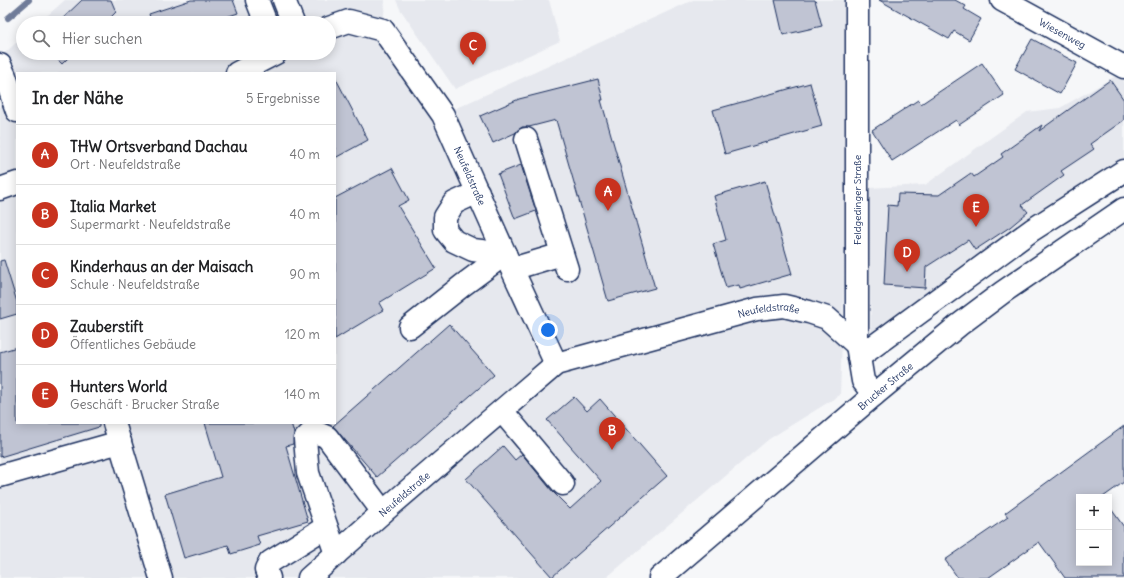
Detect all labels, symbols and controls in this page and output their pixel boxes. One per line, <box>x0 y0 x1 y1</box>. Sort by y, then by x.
street label: Wiesenweg <box>1037 15 1088 51</box>
search box <box>16 16 336 60</box>
icon: search <box>30 27 52 49</box>
text: Hier suchen <box>62 29 142 48</box>
pin: C <box>460 32 486 65</box>
text: In der Nähe <box>32 87 124 109</box>
text: 5 Ergebnisse <box>246 90 320 107</box>
text: THW Ortsverband Dachau <box>70 137 248 156</box>
street label: Neufeldstraße <box>451 144 489 207</box>
text: A <box>41 146 49 163</box>
text: 40 m <box>289 146 320 163</box>
street label: Feldgedinger Straße <box>851 155 864 245</box>
text: Ort · Neufeldstraße <box>70 156 181 173</box>
pin: A <box>595 178 621 211</box>
pin: E <box>963 194 989 227</box>
text: Italia Market <box>70 197 156 216</box>
text: B <box>41 206 49 223</box>
text: 40 m <box>289 206 320 223</box>
text: Supermarkt · Neufeldstraße <box>70 216 231 233</box>
pin: D <box>894 239 920 272</box>
text: Kinderhaus an der Maisach <box>70 257 254 276</box>
text: C <box>41 266 49 283</box>
text: 90 m <box>289 266 320 283</box>
text: Schule · Neufeldstraße <box>70 276 200 293</box>
street label: Neufeldstraße <box>736 300 801 320</box>
text: Zauberstift <box>70 317 143 336</box>
your location <box>538 320 558 340</box>
text: D <box>40 326 50 343</box>
text: 120 m <box>285 326 320 343</box>
text: Öffentliches Gebäude <box>70 336 196 353</box>
street label: Brucker Straße <box>855 359 915 413</box>
text: Hunters World <box>70 377 167 396</box>
text: E <box>41 386 49 403</box>
text: 140 m <box>284 386 320 403</box>
text: Geschäft · Brucker Straße <box>70 396 220 413</box>
pin: B <box>599 417 625 450</box>
street label: Neufeldstraße <box>376 468 432 519</box>
map controls <box>1076 494 1112 566</box>
button: + <box>1076 494 1112 530</box>
button: − <box>1076 530 1112 566</box>

